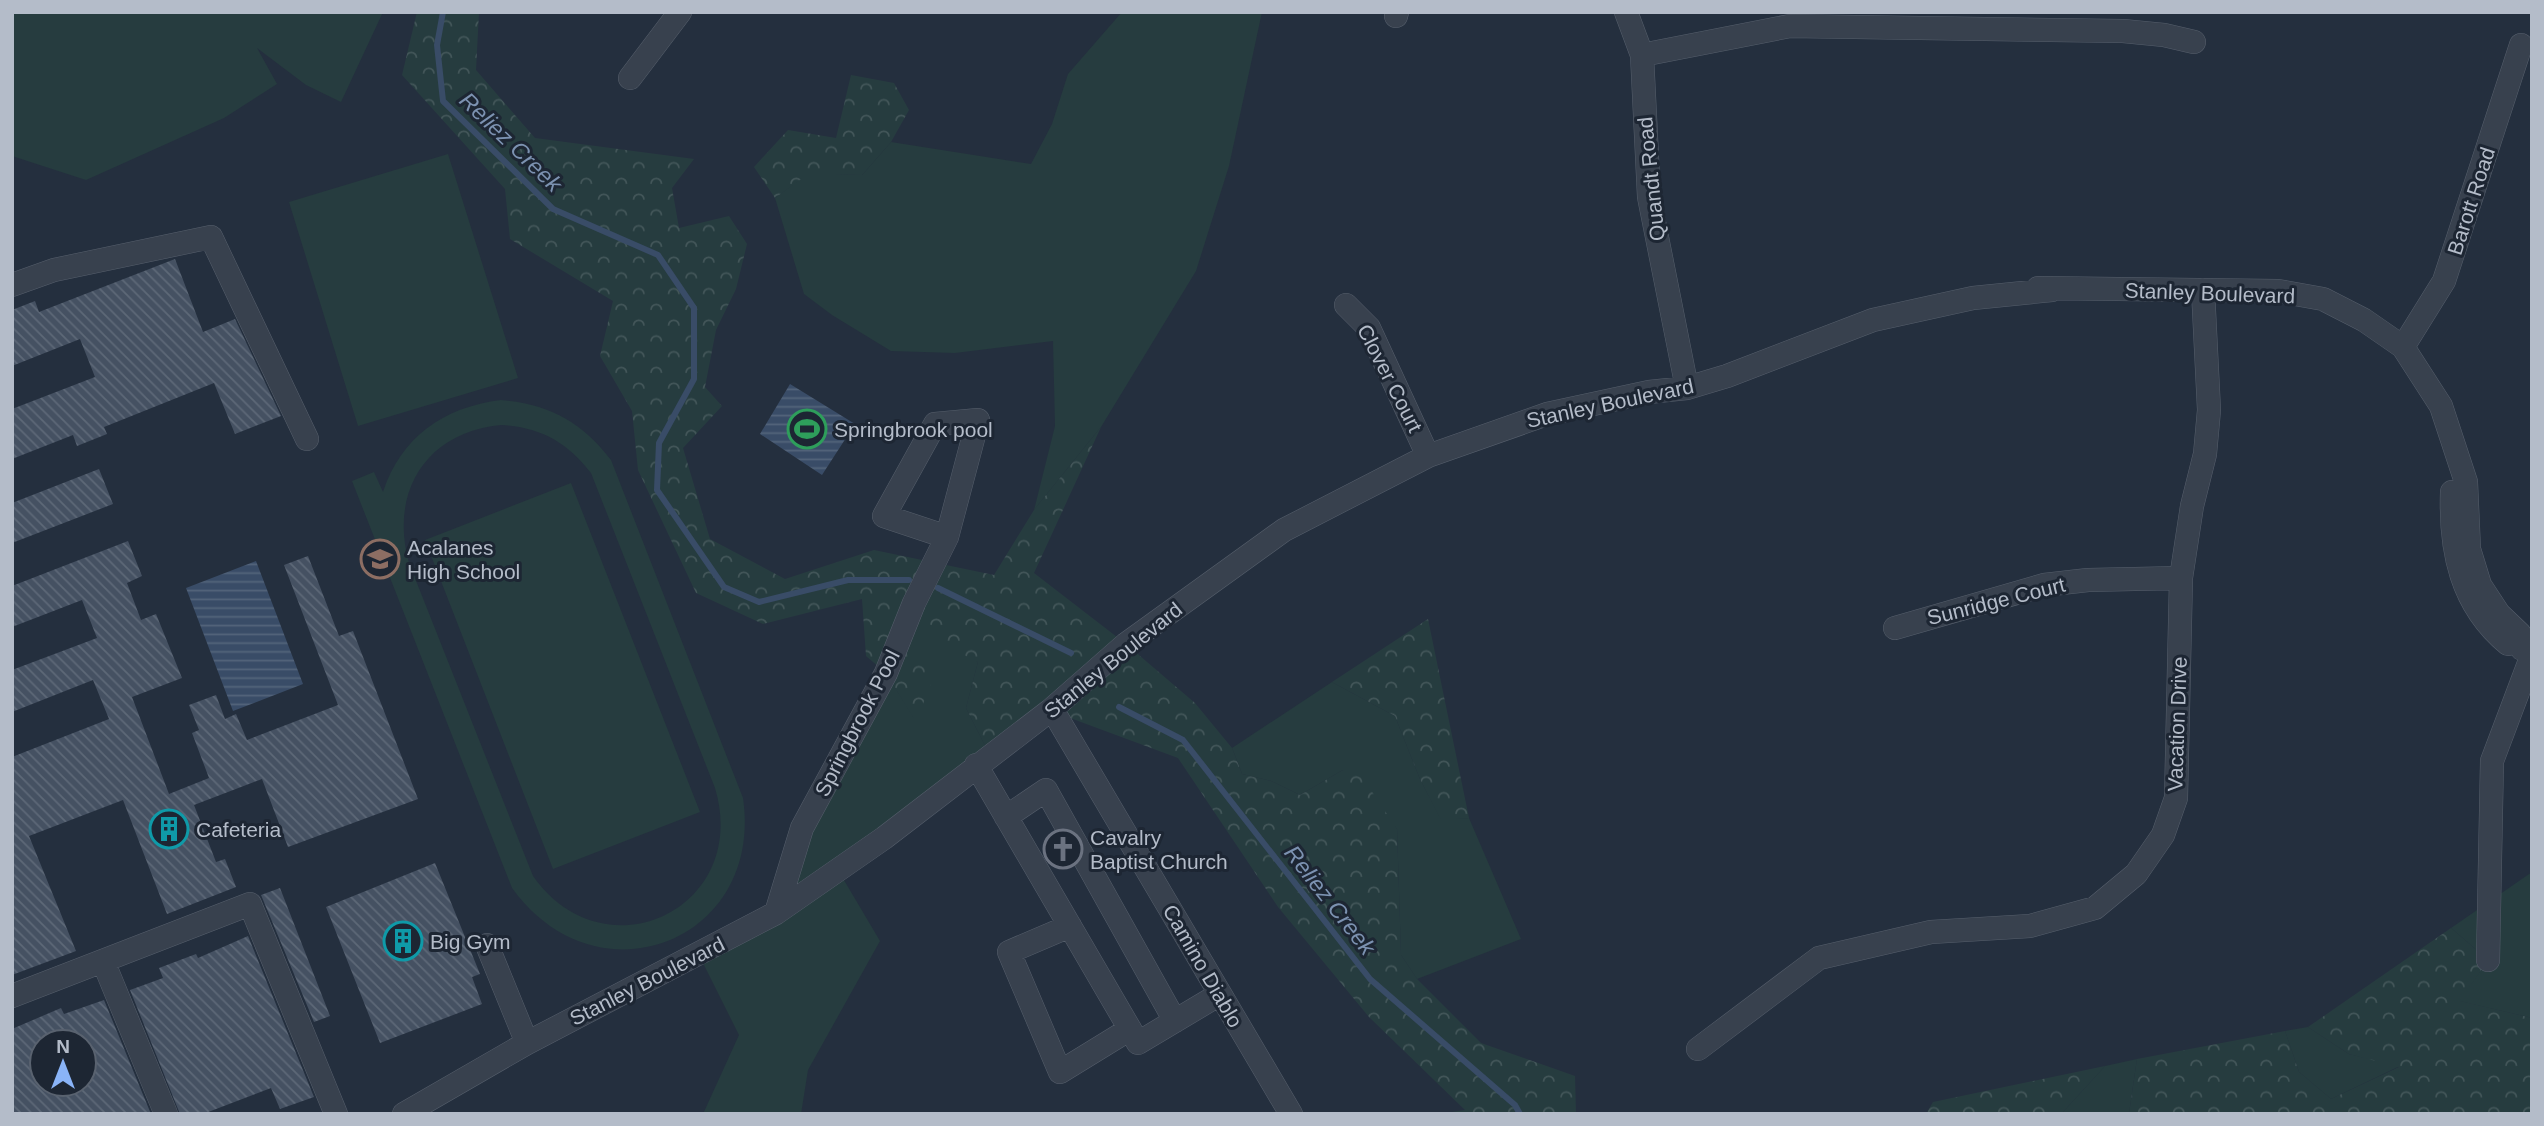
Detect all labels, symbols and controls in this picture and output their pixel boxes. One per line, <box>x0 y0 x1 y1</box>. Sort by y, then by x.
water label: Reliez Creek <box>455 87 568 198</box>
street label: Quandt Road <box>1633 116 1669 242</box>
street label: Barott Road <box>2443 144 2499 258</box>
street label: Stanley Boulevard <box>2124 279 2296 307</box>
street label: Clover Court <box>1353 320 1427 436</box>
street label: Stanley Boulevard <box>1524 374 1696 432</box>
sports icon: Springbrook pool <box>786 408 828 450</box>
place label: Springbrook pool <box>834 418 993 441</box>
place label: Acalanes High School <box>407 536 520 583</box>
school or university icon: Acalanes High School <box>359 538 401 580</box>
street label: Sunridge Court <box>1925 573 2067 629</box>
street label: Stanley Boulevard <box>1040 597 1186 723</box>
street label: Springbrook Pool <box>810 646 904 800</box>
street label: Vacation Drive <box>2163 656 2191 792</box>
building icon: Cafeteria <box>148 808 190 850</box>
place label: Cafeteria <box>196 818 282 841</box>
place label: Cavalry Baptist Church <box>1090 826 1228 873</box>
church icon: Cavalry Baptist Church <box>1042 828 1084 870</box>
water label: Reliez Creek <box>1279 840 1382 961</box>
street label: Camino Diablo <box>1159 901 1247 1031</box>
building icon: Big Gym <box>382 920 424 962</box>
place label: Big Gym <box>430 930 511 953</box>
street label: Stanley Boulevard <box>566 932 728 1030</box>
north arrow <box>28 1028 98 1098</box>
text: N <box>56 1036 70 1057</box>

